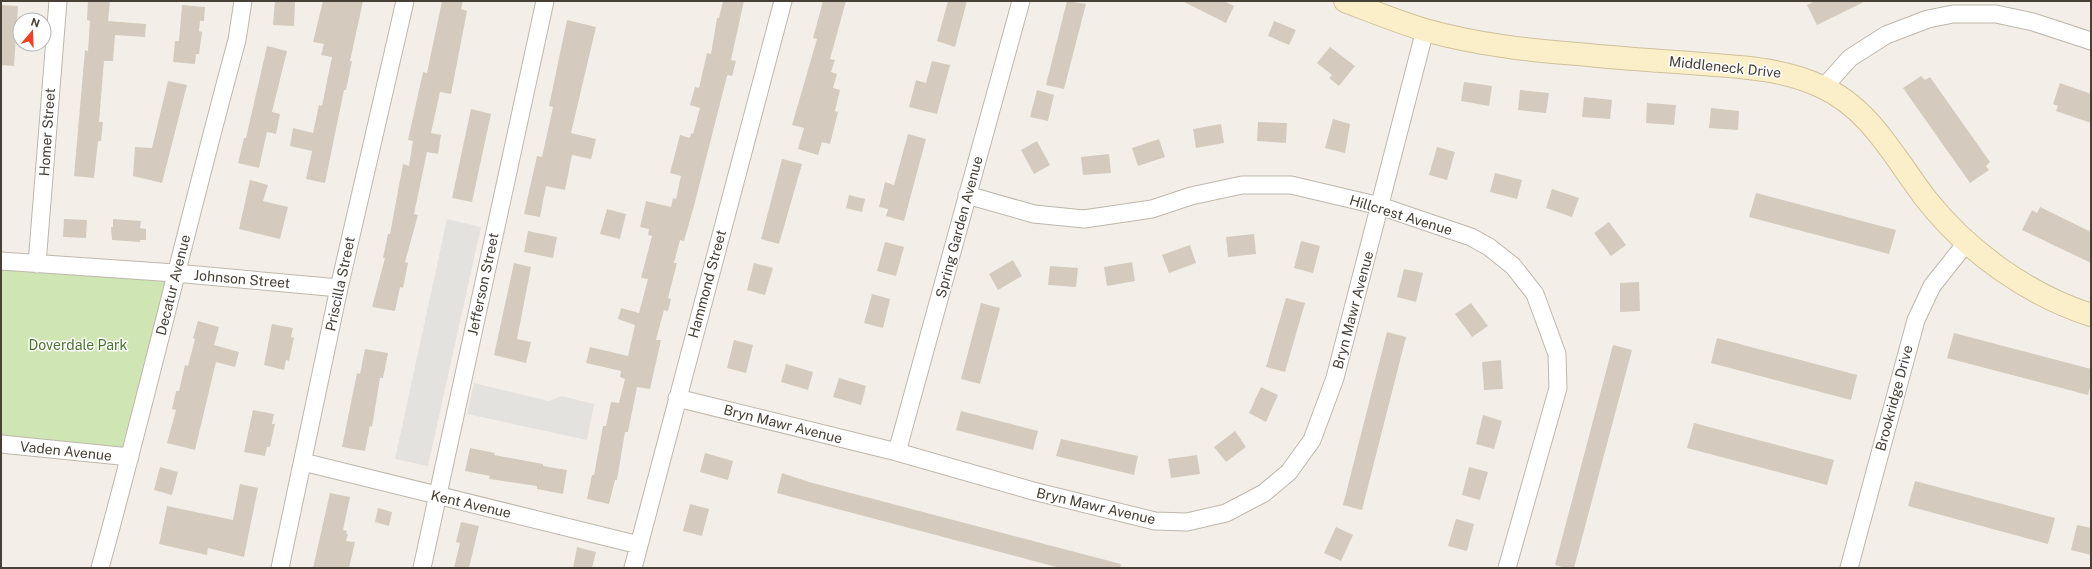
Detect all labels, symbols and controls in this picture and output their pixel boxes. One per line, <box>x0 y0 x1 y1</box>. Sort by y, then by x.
north arrow <box>12 12 52 52</box>
text: N <box>29 15 41 30</box>
street label: Middleneck Drive <box>1668 53 1782 81</box>
street label: Homer Street <box>36 87 58 177</box>
street label: Spring Garden Avenue <box>932 154 986 300</box>
street label: Hillcrest Avenue <box>1348 192 1454 238</box>
street label: Hammond Street <box>685 228 729 340</box>
street label: Jefferson Street <box>464 231 502 337</box>
street label: Decatur Avenue <box>153 233 193 337</box>
street label: Priscilla Street <box>322 235 358 333</box>
street label: Bryn Mawr Avenue <box>1330 249 1377 371</box>
street label: Johnson Street <box>193 267 291 291</box>
park label: Doverdale Park <box>29 337 128 353</box>
street label: Brookridge Drive <box>1872 343 1916 453</box>
street label: Bryn Mawr Avenue <box>722 402 844 447</box>
street label: Vaden Avenue <box>19 438 113 464</box>
street label: Bryn Mawr Avenue <box>1035 485 1157 528</box>
street label: Kent Avenue <box>429 487 513 521</box>

